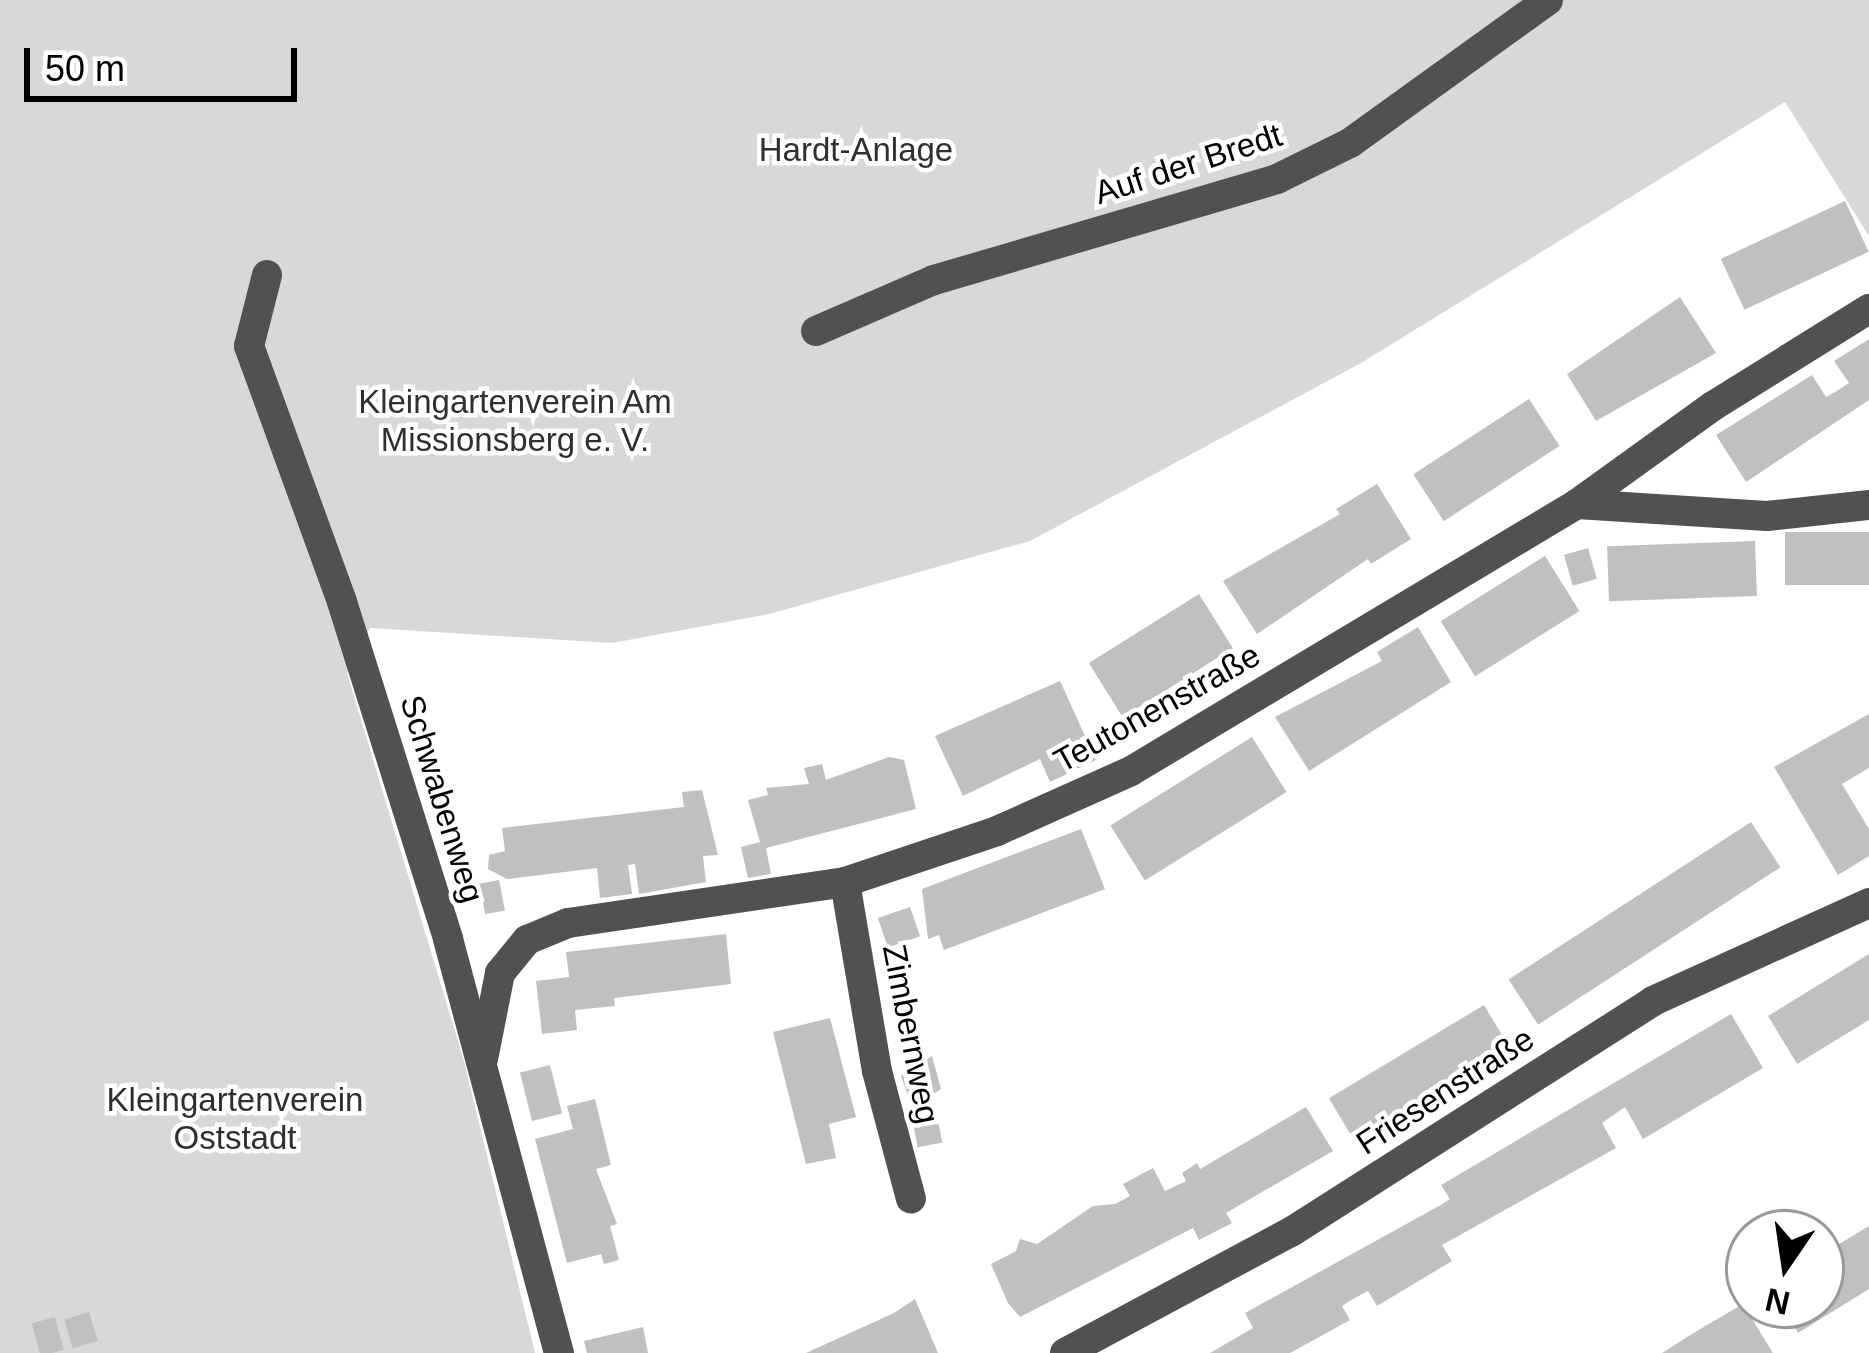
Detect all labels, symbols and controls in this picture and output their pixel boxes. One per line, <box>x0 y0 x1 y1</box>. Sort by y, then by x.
scale bar <box>30 24 303 98</box>
text: 50 m <box>45 48 125 89</box>
street label: Auf der Bredt <box>1089 115 1287 213</box>
park label: Hardt-Anlage <box>759 130 953 170</box>
park label: Kleingartenverein Am Missionsberg e. V. <box>357 382 673 460</box>
street label: Teutonenstraße <box>1047 635 1267 781</box>
street label: Schwabenweg <box>392 691 492 907</box>
street label: Zimbernweg <box>874 941 948 1127</box>
street label: Friesenstraße <box>1349 1019 1541 1163</box>
park label: Kleingartenverein Oststadt <box>107 1080 363 1158</box>
north arrow <box>1725 1209 1845 1329</box>
text: N <box>1762 1281 1793 1322</box>

